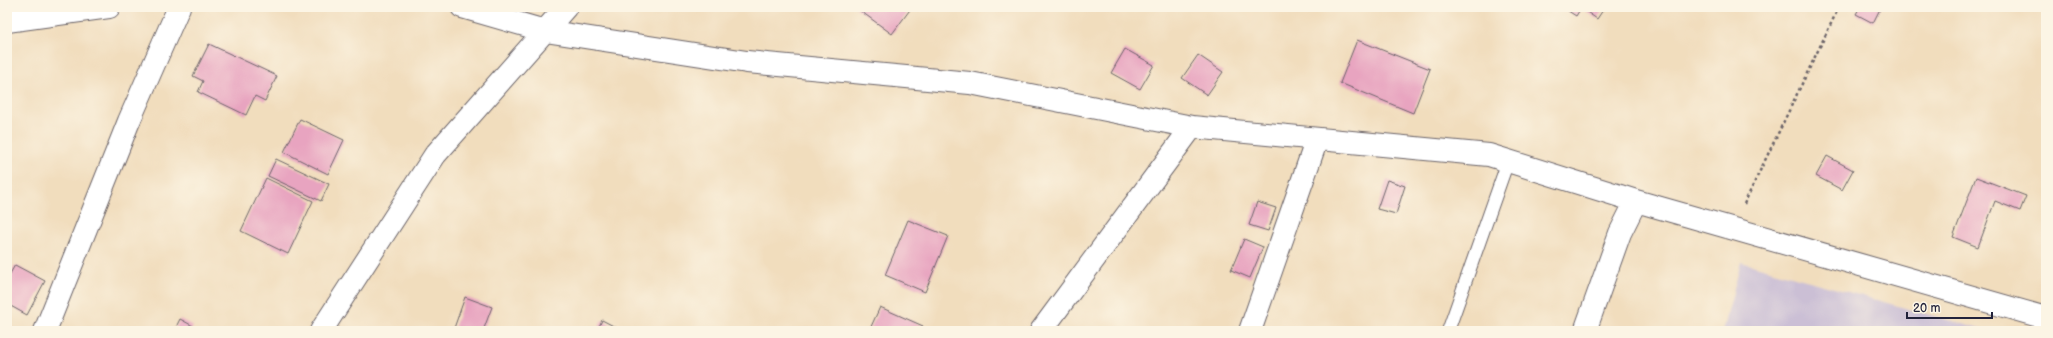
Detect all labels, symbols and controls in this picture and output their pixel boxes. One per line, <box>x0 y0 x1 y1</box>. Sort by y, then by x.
scale bar <box>1907 294 1992 320</box>
text: 20 m <box>1913 301 1940 316</box>

